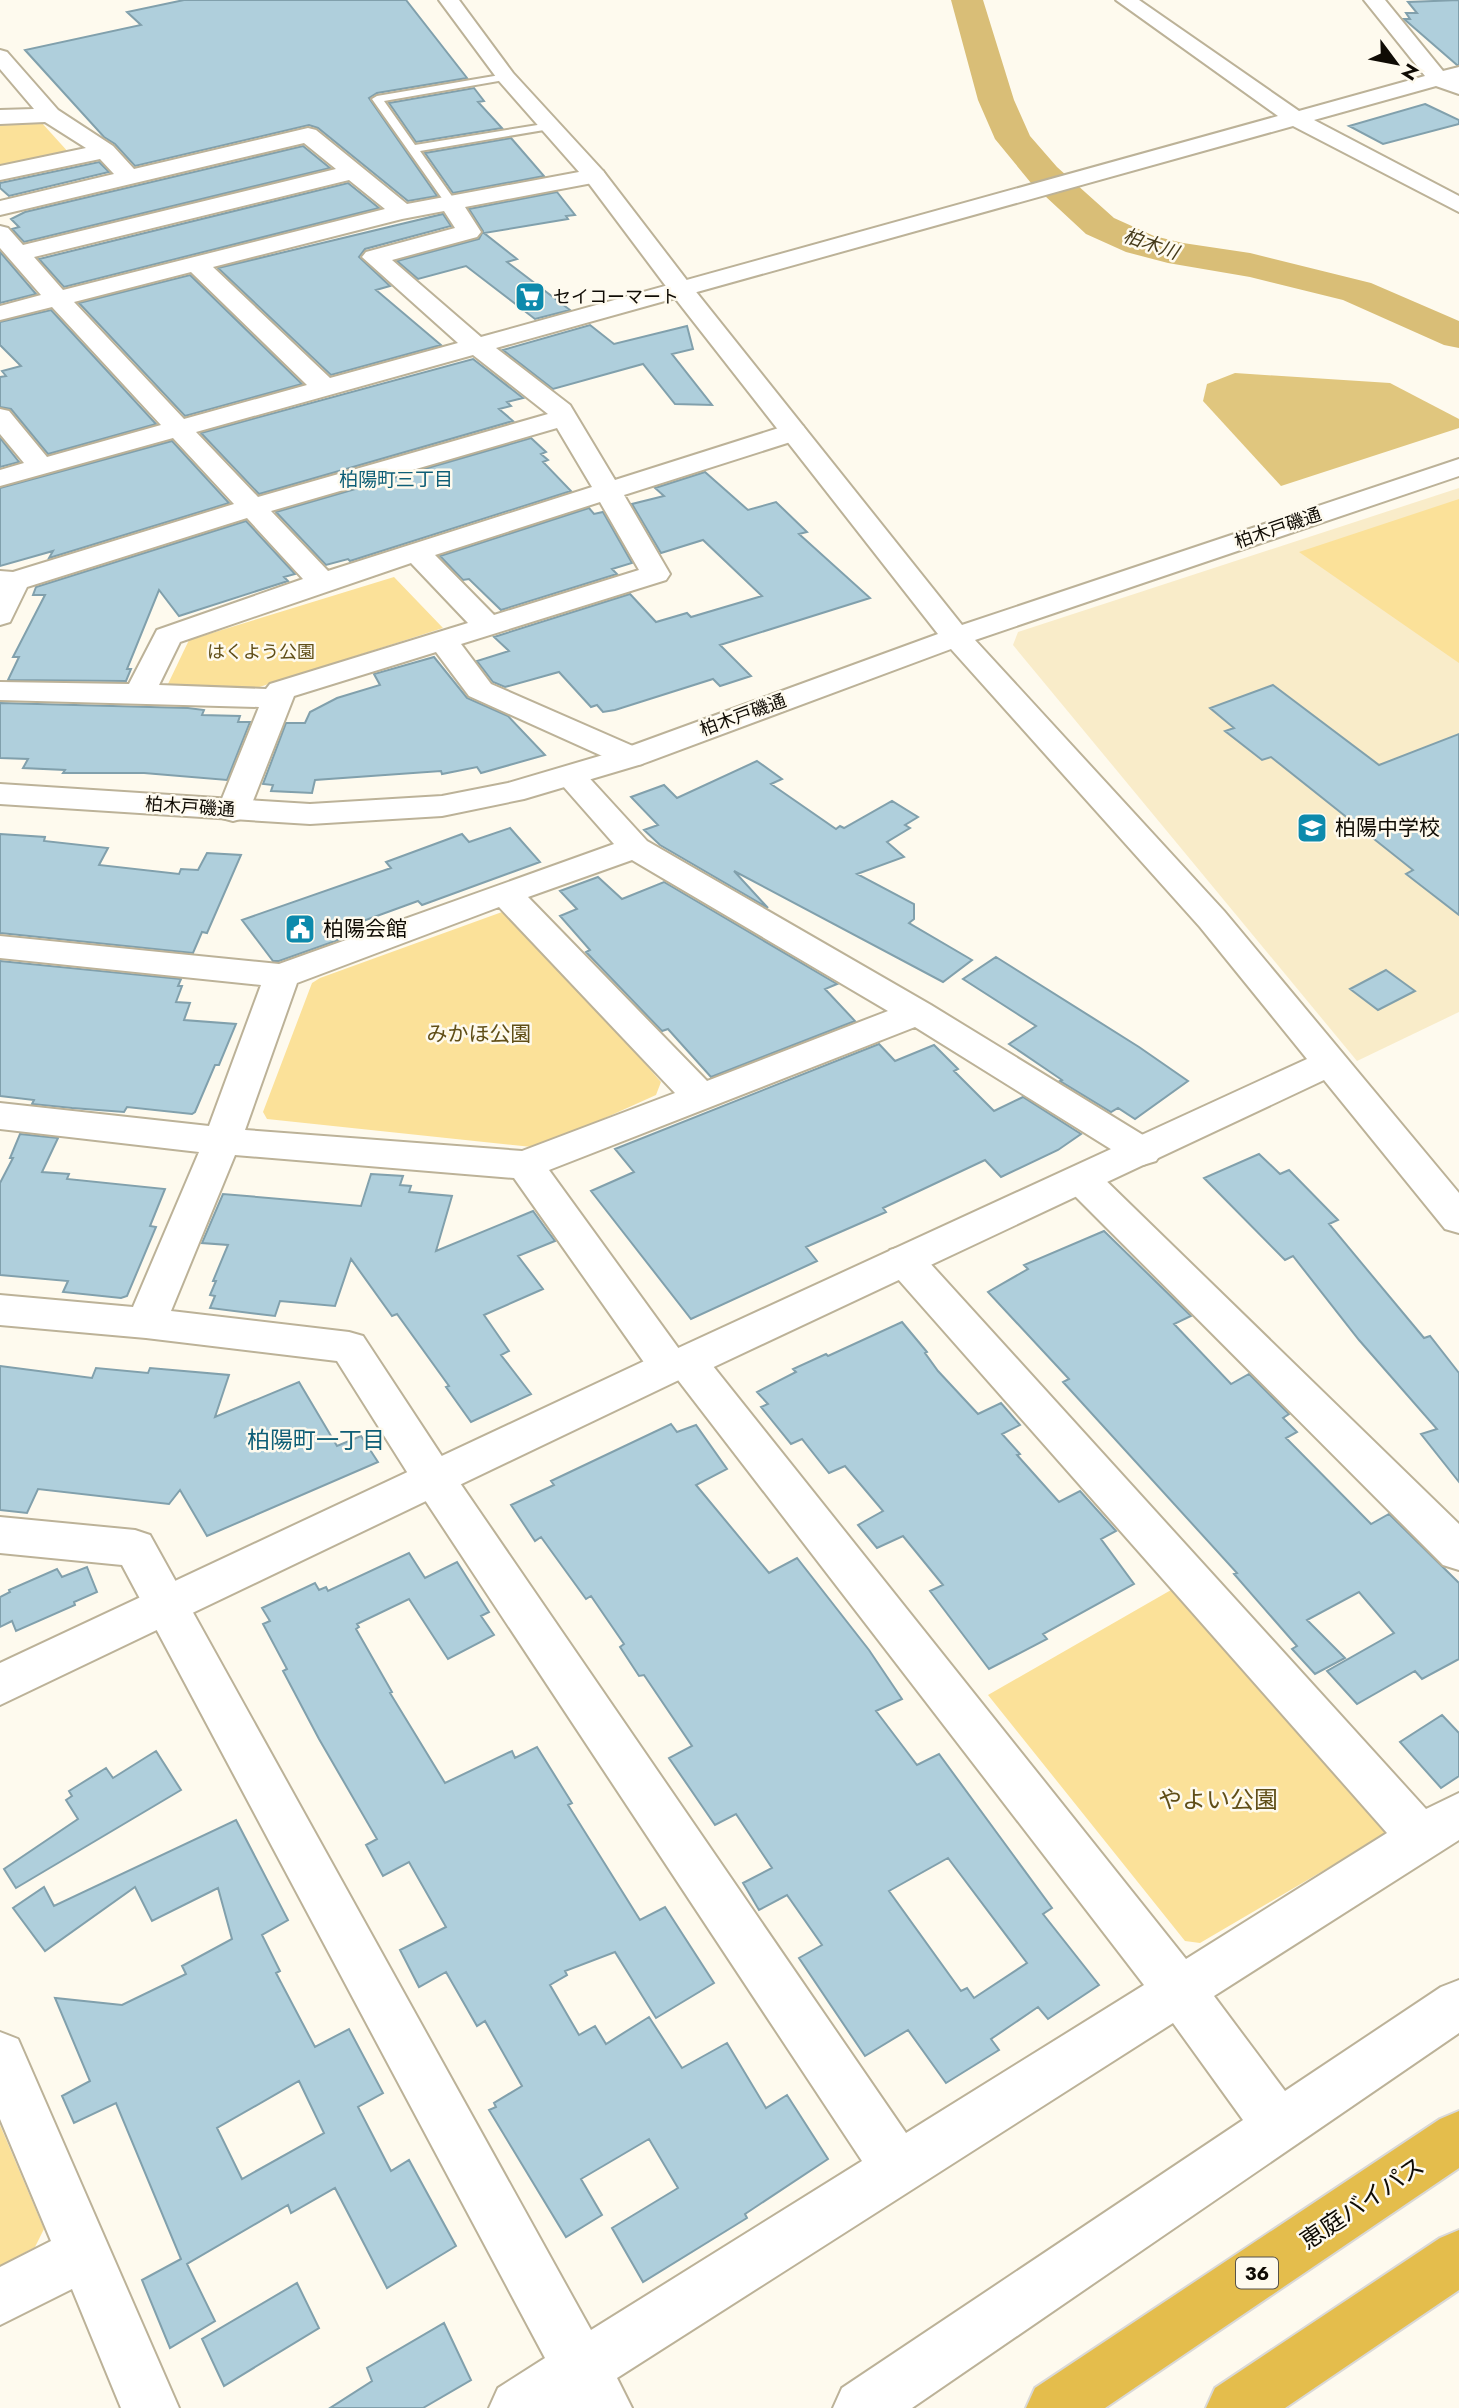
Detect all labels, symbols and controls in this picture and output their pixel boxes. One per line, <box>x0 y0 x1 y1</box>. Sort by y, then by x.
north arrow <box>1361 28 1431 98</box>
text: N <box>1395 58 1425 85</box>
water label: 柏木川 <box>1120 222 1184 267</box>
supermarket icon: セイコーマート <box>513 280 547 314</box>
place label: セイコーマート <box>553 284 679 310</box>
district label: 柏陽町三丁目 <box>339 466 453 493</box>
street label: 柏木戸磯通 <box>1231 501 1325 555</box>
park label: はくよう公園 <box>207 639 315 665</box>
street label: 柏木戸磯通 <box>696 687 790 743</box>
street label: 柏木戸磯通 <box>144 791 236 823</box>
school or university icon: 柏陽中学校 <box>1295 811 1329 845</box>
place label: 柏陽中学校 <box>1335 813 1440 843</box>
public building icon: 柏陽会館 <box>283 912 317 946</box>
place label: 柏陽会館 <box>323 914 407 944</box>
park label: みかほ公園 <box>427 1019 532 1049</box>
district label: 柏陽町一丁目 <box>247 1423 385 1457</box>
park label: やよい公園 <box>1158 1782 1278 1817</box>
street label: 恵庭バイパス <box>1293 2148 1431 2258</box>
road number: 36 <box>1236 2258 1278 2288</box>

